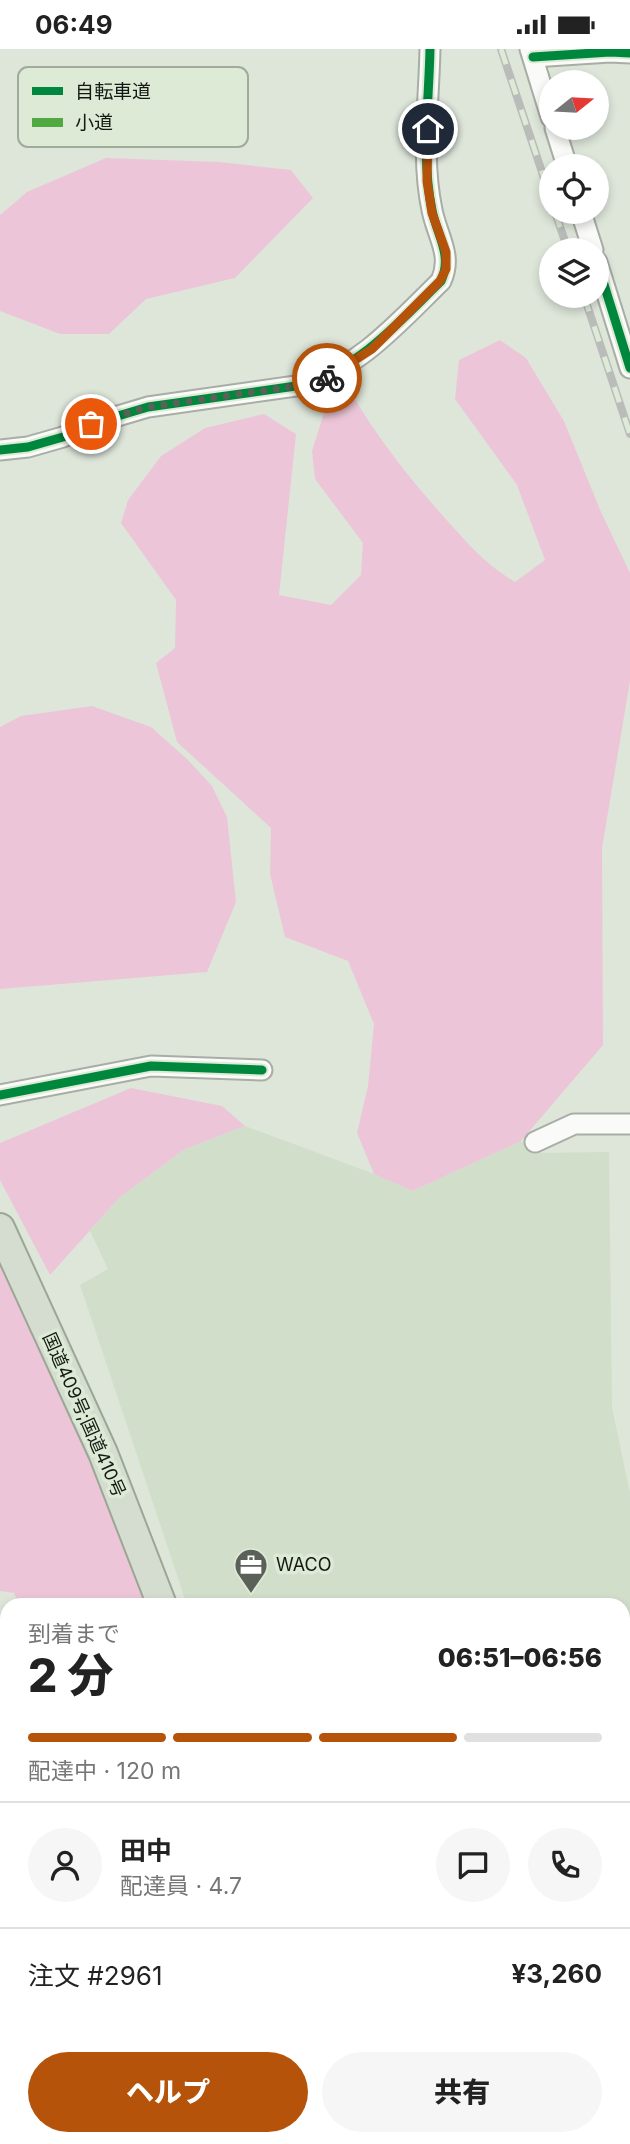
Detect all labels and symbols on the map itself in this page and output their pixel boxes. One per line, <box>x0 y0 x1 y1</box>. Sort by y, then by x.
legend <box>18 67 248 147</box>
north arrow <box>539 70 609 140</box>
text: 自転車道 <box>75 80 151 103</box>
pin <box>398 99 458 159</box>
text: 小道 <box>75 111 113 134</box>
courier <box>292 343 362 413</box>
pin <box>61 394 121 454</box>
street label: 国道409号;国道410号 <box>39 1329 130 1500</box>
office icon: WACO <box>232 1546 270 1595</box>
place label: WACO <box>276 1554 331 1575</box>

